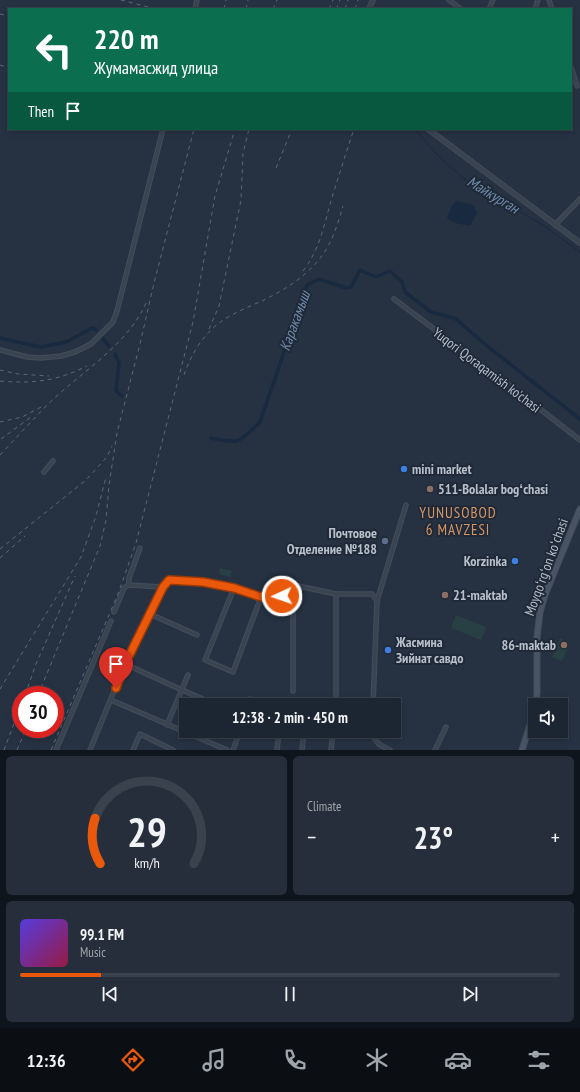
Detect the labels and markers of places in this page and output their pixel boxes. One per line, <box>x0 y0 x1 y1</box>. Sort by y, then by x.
place label: mini market <box>412 460 472 478</box>
marker: mini market <box>399 464 409 474</box>
place label: 511-Bolalar bogʻchasi <box>438 480 548 498</box>
marker: 511-Bolalar bogʻchasi <box>425 484 435 494</box>
place label: Почтовое Отделение №188 <box>287 524 377 558</box>
marker: Почтовое Отделение №188 <box>380 536 390 546</box>
place label: Korzinka <box>464 552 507 570</box>
marker: Korzinka <box>510 556 520 566</box>
place label: 21-maktab <box>453 586 507 604</box>
marker: 21-maktab <box>440 590 450 600</box>
place label: Жасмина Зийнат савдо <box>395 633 463 667</box>
place label: 86-maktab <box>502 636 556 654</box>
marker: 86-maktab <box>559 640 569 650</box>
marker: Жасмина Зийнат савдо <box>383 645 393 655</box>
pin <box>99 647 133 688</box>

